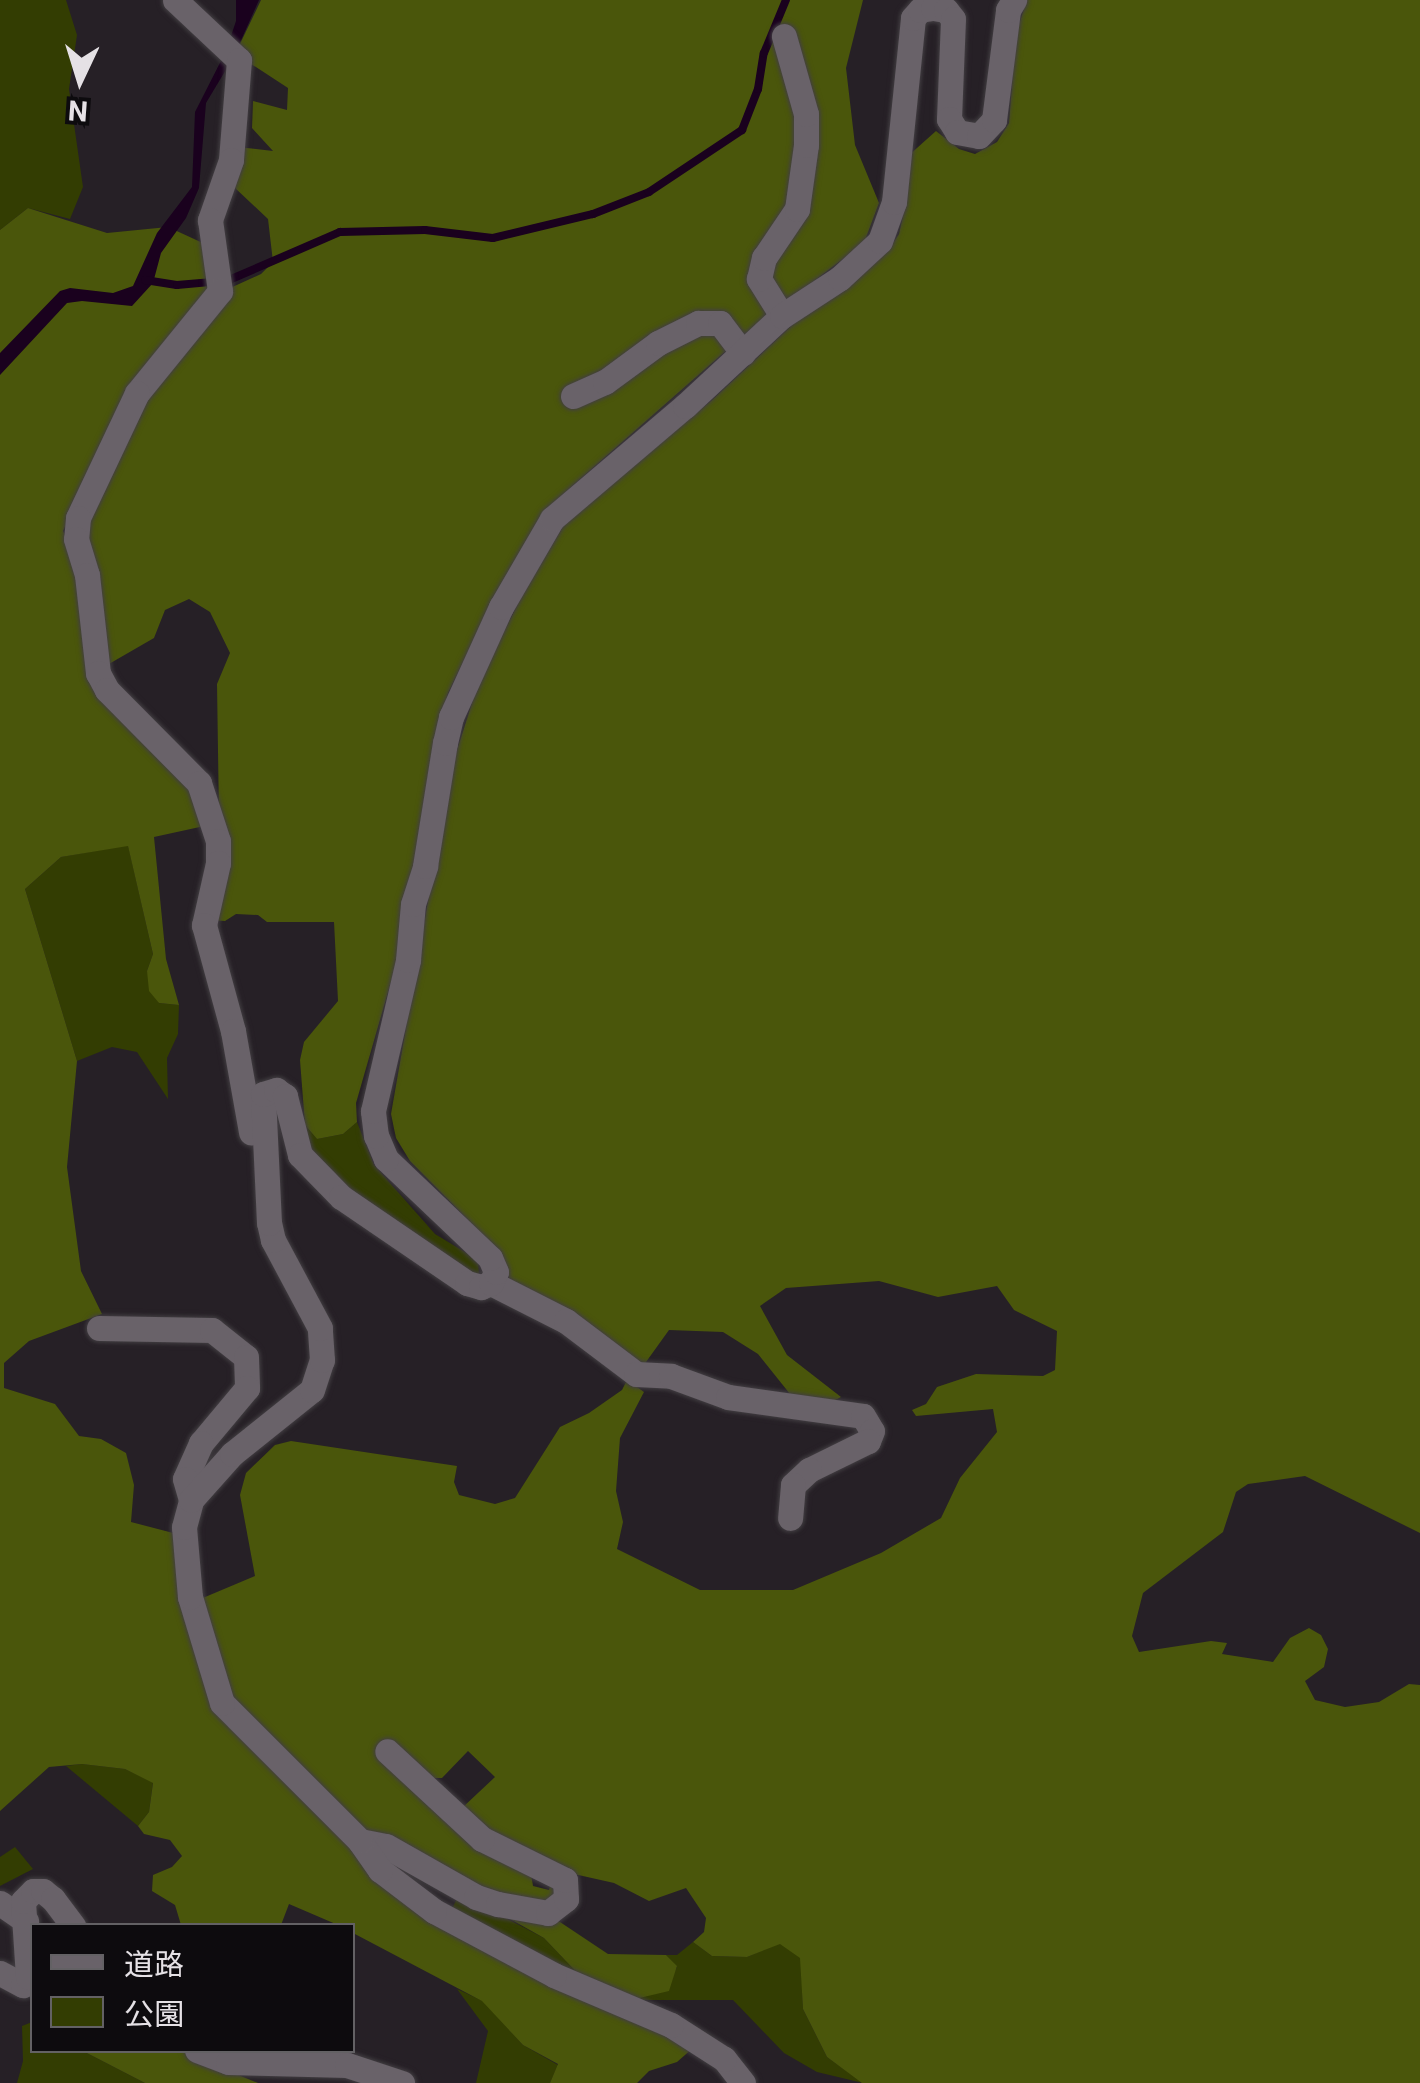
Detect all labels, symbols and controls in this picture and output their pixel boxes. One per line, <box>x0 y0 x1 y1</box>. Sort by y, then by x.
north arrow <box>30 30 130 130</box>
text: N <box>67 93 89 128</box>
legend <box>30 1923 355 2053</box>
text: 道路 <box>124 1947 184 1982</box>
text: 公園 <box>124 1997 184 2032</box>

